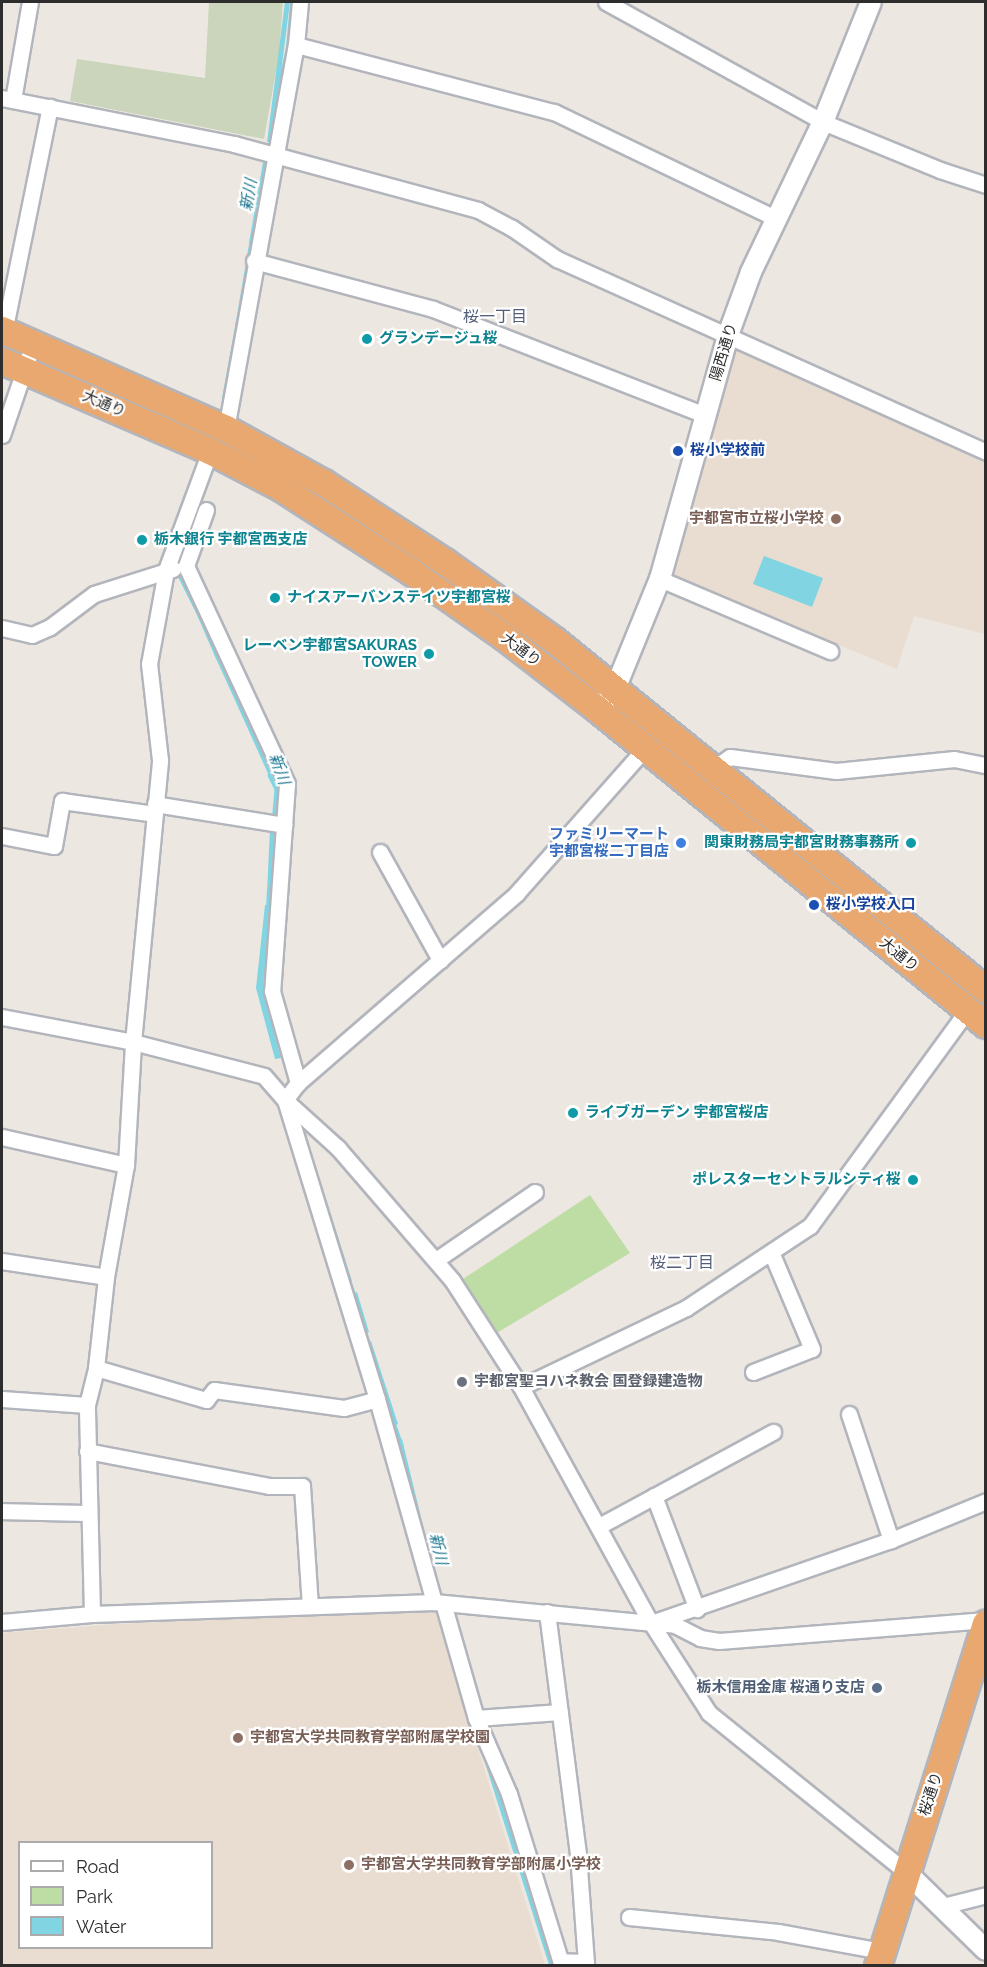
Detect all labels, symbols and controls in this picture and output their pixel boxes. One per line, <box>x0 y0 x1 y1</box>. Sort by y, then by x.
water label: 新川 <box>237 178 261 212</box>
district label: 桜一丁目 <box>463 307 527 327</box>
street label: 陽西通り <box>707 321 741 383</box>
place label: グランデージュ桜 <box>379 330 499 348</box>
marker: グランデージュ桜 <box>360 332 374 346</box>
street label: 大通り <box>80 387 128 421</box>
place label: 桜小学校前 <box>690 442 765 460</box>
marker: 桜小学校前 <box>671 444 685 458</box>
place label: 宇都宮市立桜小学校 <box>689 510 824 528</box>
marker: 宇都宮市立桜小学校 <box>829 512 843 526</box>
place label: 栃木銀行 宇都宮西支店 <box>154 531 308 549</box>
marker: 栃木銀行 宇都宮西支店 <box>135 533 149 547</box>
place label: ナイスアーバンステイツ宇都宮桜 <box>287 589 511 607</box>
marker: ナイスアーバンステイツ宇都宮桜 <box>268 591 282 605</box>
street label: 大通り <box>498 629 544 671</box>
place label: レーベン宇都宮SAKURAS TOWER <box>243 636 417 671</box>
marker: レーベン宇都宮SAKURAS TOWER <box>422 647 436 661</box>
water label: 新川 <box>265 751 293 787</box>
place label: ファミリーマート 宇都宮桜二丁目店 <box>549 825 669 860</box>
place label: 関東財務局宇都宮財務事務所 <box>704 834 899 852</box>
marker: ファミリーマート 宇都宮桜二丁目店 <box>674 836 688 850</box>
marker: 関東財務局宇都宮財務事務所 <box>904 836 918 850</box>
place label: 桜小学校入口 <box>826 896 916 914</box>
marker: 桜小学校入口 <box>807 898 821 912</box>
street label: 大通り <box>876 934 922 976</box>
place label: ライブガーデン 宇都宮桜店 <box>585 1104 769 1122</box>
marker: ライブガーデン 宇都宮桜店 <box>566 1106 580 1120</box>
place label: ポレスターセントラルシティ桜 <box>691 1171 901 1189</box>
marker: ポレスターセントラルシティ桜 <box>906 1173 920 1187</box>
district label: 桜二丁目 <box>650 1253 714 1273</box>
place label: 宇都宮聖ヨハネ教会 国登録建造物 <box>474 1373 703 1391</box>
marker: 宇都宮聖ヨハネ教会 国登録建造物 <box>455 1375 469 1389</box>
water label: 新川 <box>425 1531 451 1567</box>
place label: 栃木信用金庫 桜通り支店 <box>696 1679 865 1697</box>
marker: 栃木信用金庫 桜通り支店 <box>870 1681 884 1695</box>
place label: 宇都宮大学共同教育学部附属学校園 <box>250 1729 490 1747</box>
marker: 宇都宮大学共同教育学部附属学校園 <box>231 1731 245 1745</box>
street label: 桜通り <box>915 1770 947 1818</box>
legend <box>18 1841 213 1949</box>
text: Road <box>76 1856 119 1877</box>
place label: 宇都宮大学共同教育学部附属小学校 <box>361 1856 601 1874</box>
marker: 宇都宮大学共同教育学部附属小学校 <box>342 1858 356 1872</box>
text: Park <box>76 1886 113 1907</box>
text: Water <box>76 1916 126 1937</box>

